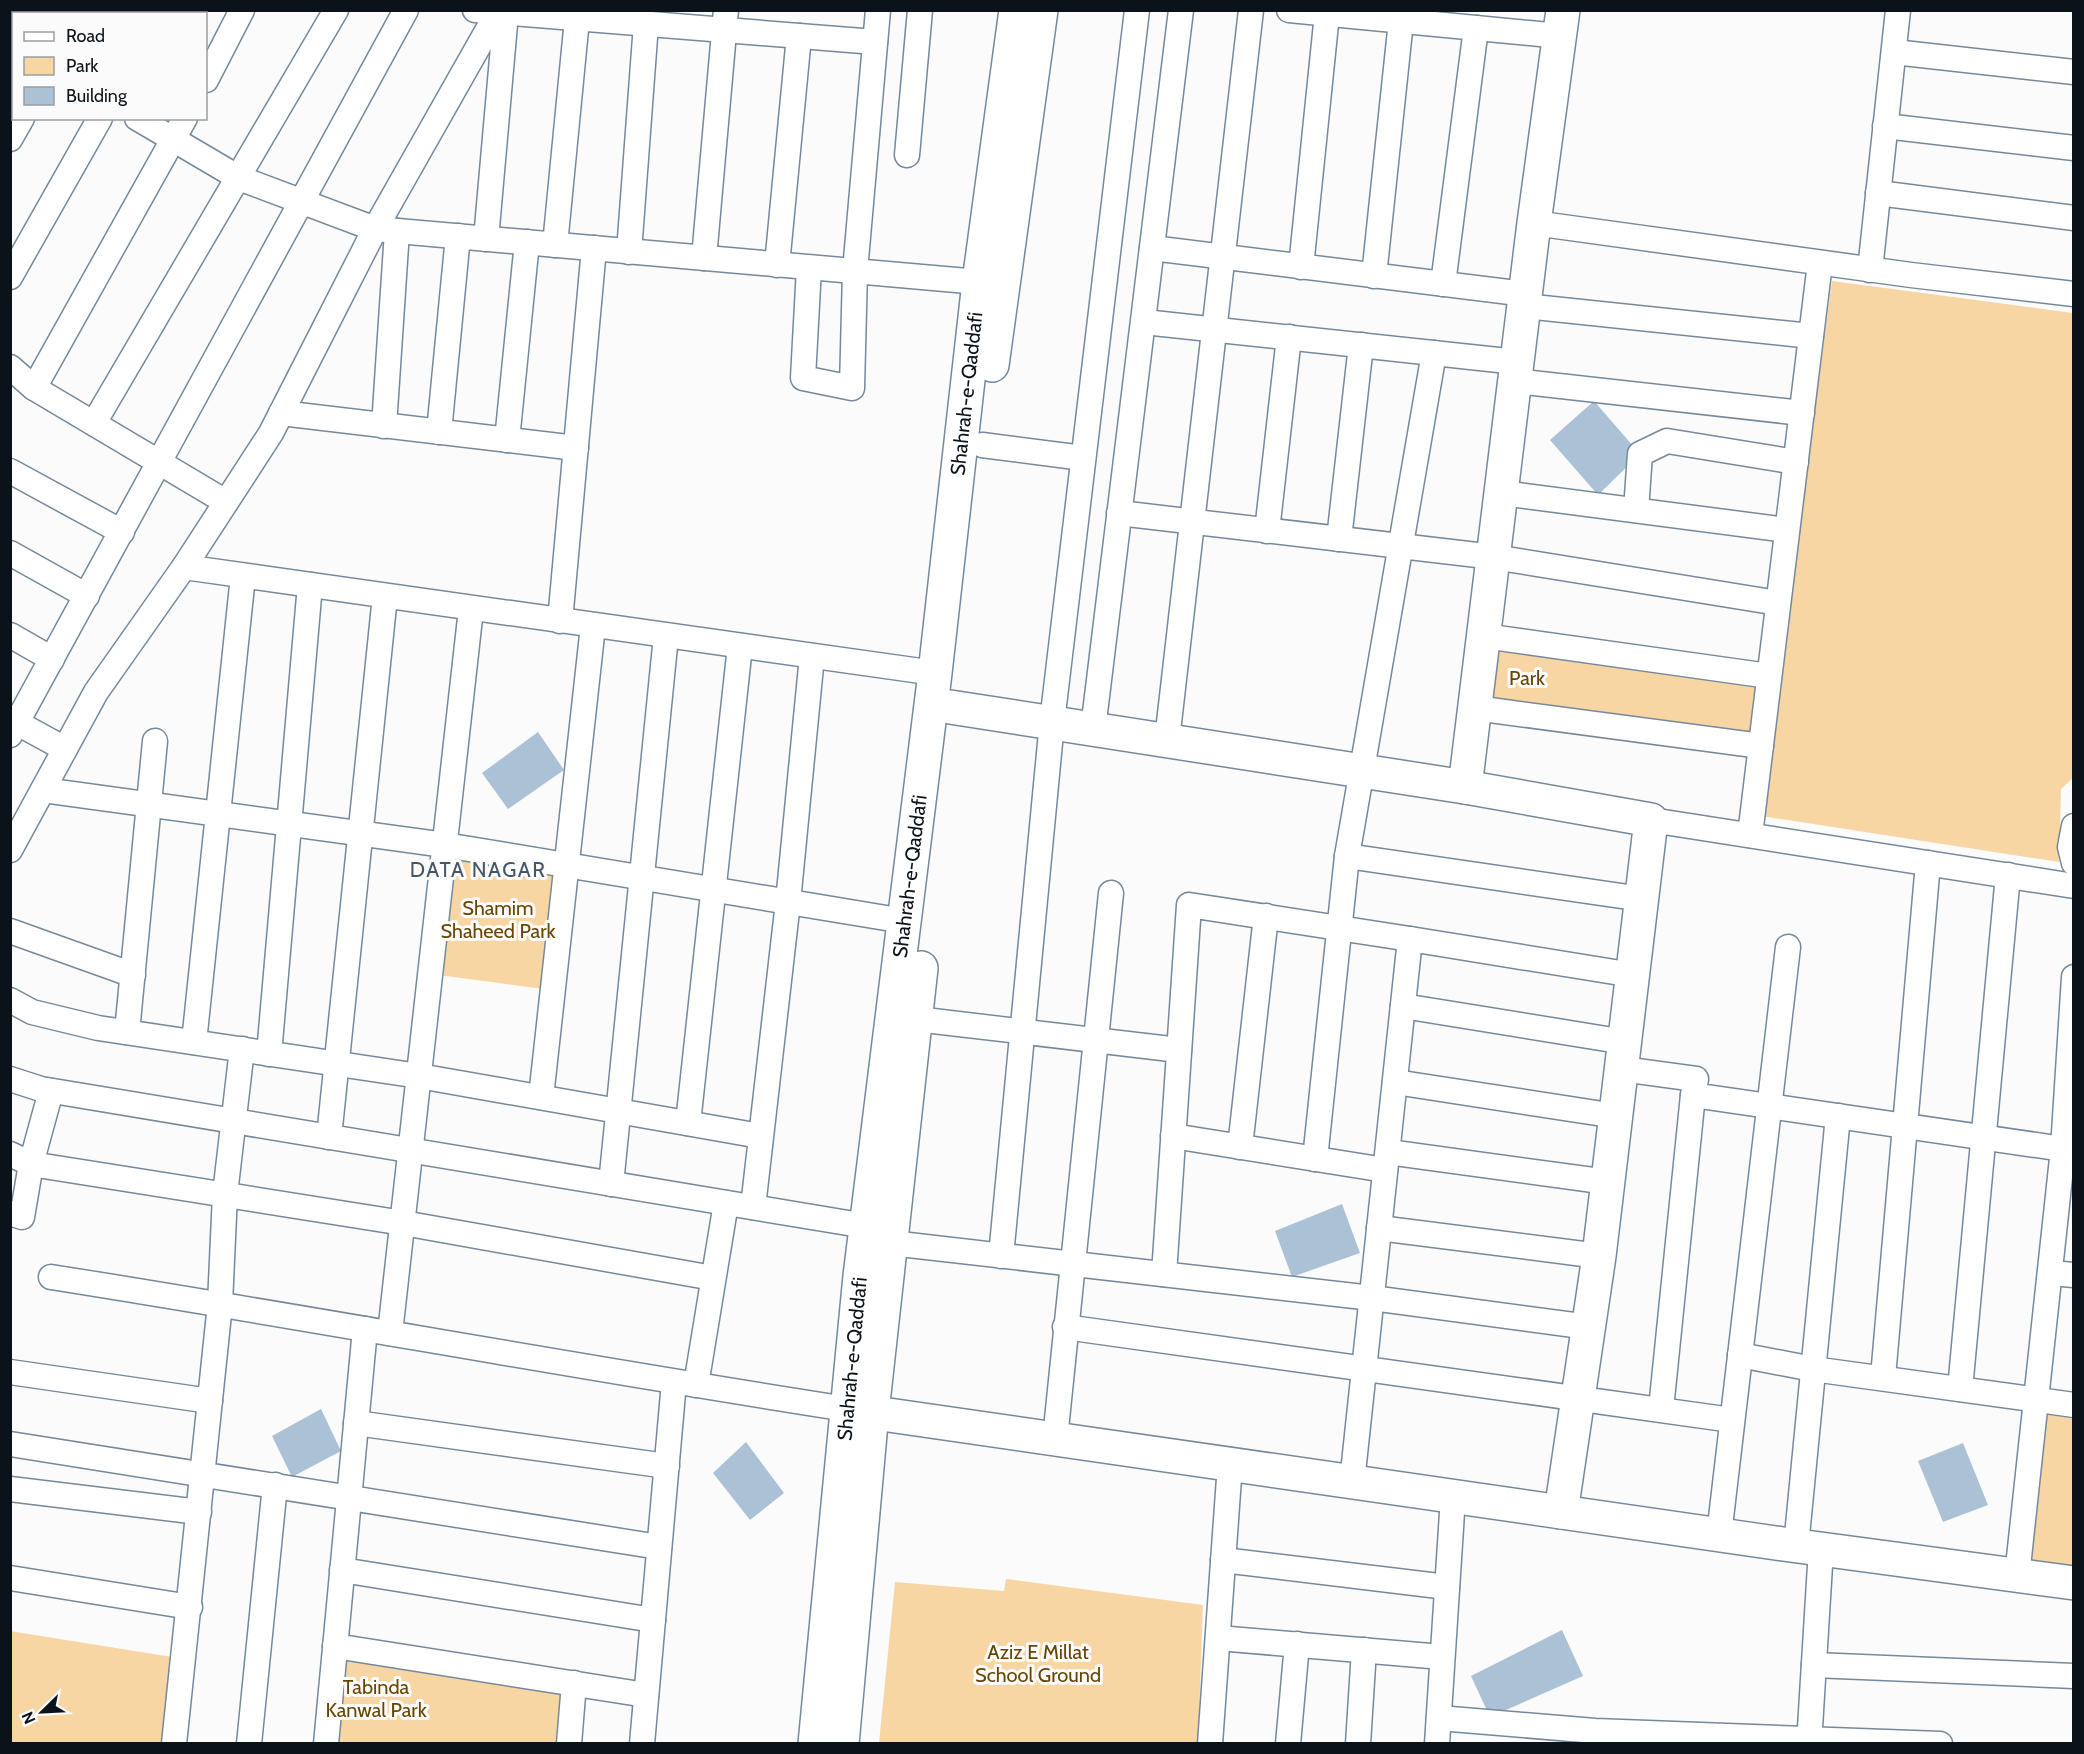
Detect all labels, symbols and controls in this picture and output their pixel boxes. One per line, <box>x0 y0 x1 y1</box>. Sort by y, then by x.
legend <box>12 12 207 120</box>
text: Road <box>66 25 105 47</box>
text: Park <box>66 55 99 77</box>
text: Building <box>66 85 128 107</box>
street label: Shahrah-e-Qaddafi <box>945 311 988 476</box>
park label: Park <box>1509 666 1545 690</box>
street label: Shahrah-e-Qaddafi <box>888 793 932 959</box>
district label: DATA NAGAR <box>410 857 546 882</box>
park label: Shamim Shaheed Park <box>441 896 556 943</box>
street label: Shahrah-e-Qaddafi <box>832 1276 872 1442</box>
park label: Aziz E Millat School Ground <box>975 1640 1101 1687</box>
park label: Tabinda Kanwal Park <box>325 1675 427 1722</box>
north arrow <box>12 1682 72 1742</box>
text: N <box>18 1709 40 1727</box>

